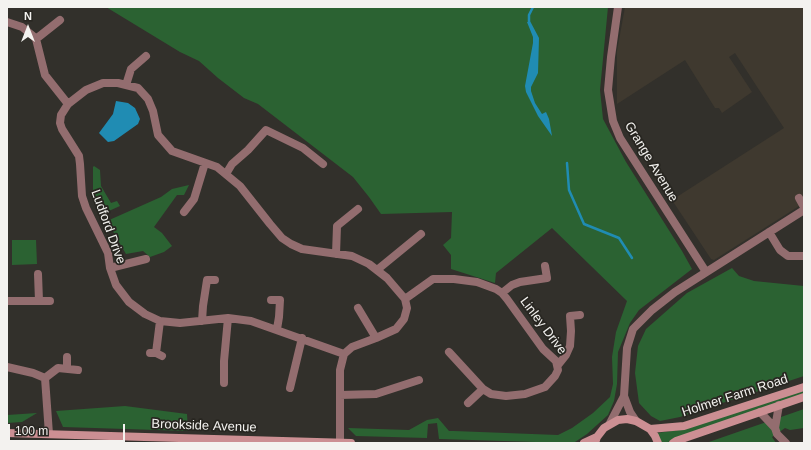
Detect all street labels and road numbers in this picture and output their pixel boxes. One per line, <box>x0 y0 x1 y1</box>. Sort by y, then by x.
street label: Grange Avenue <box>621 119 681 205</box>
street label: Ludford Drive <box>87 188 129 266</box>
street label: Linley Drive <box>516 294 570 358</box>
street label: Holmer Farm Road <box>680 372 790 420</box>
street label: Brookside Avenue <box>151 416 257 436</box>

